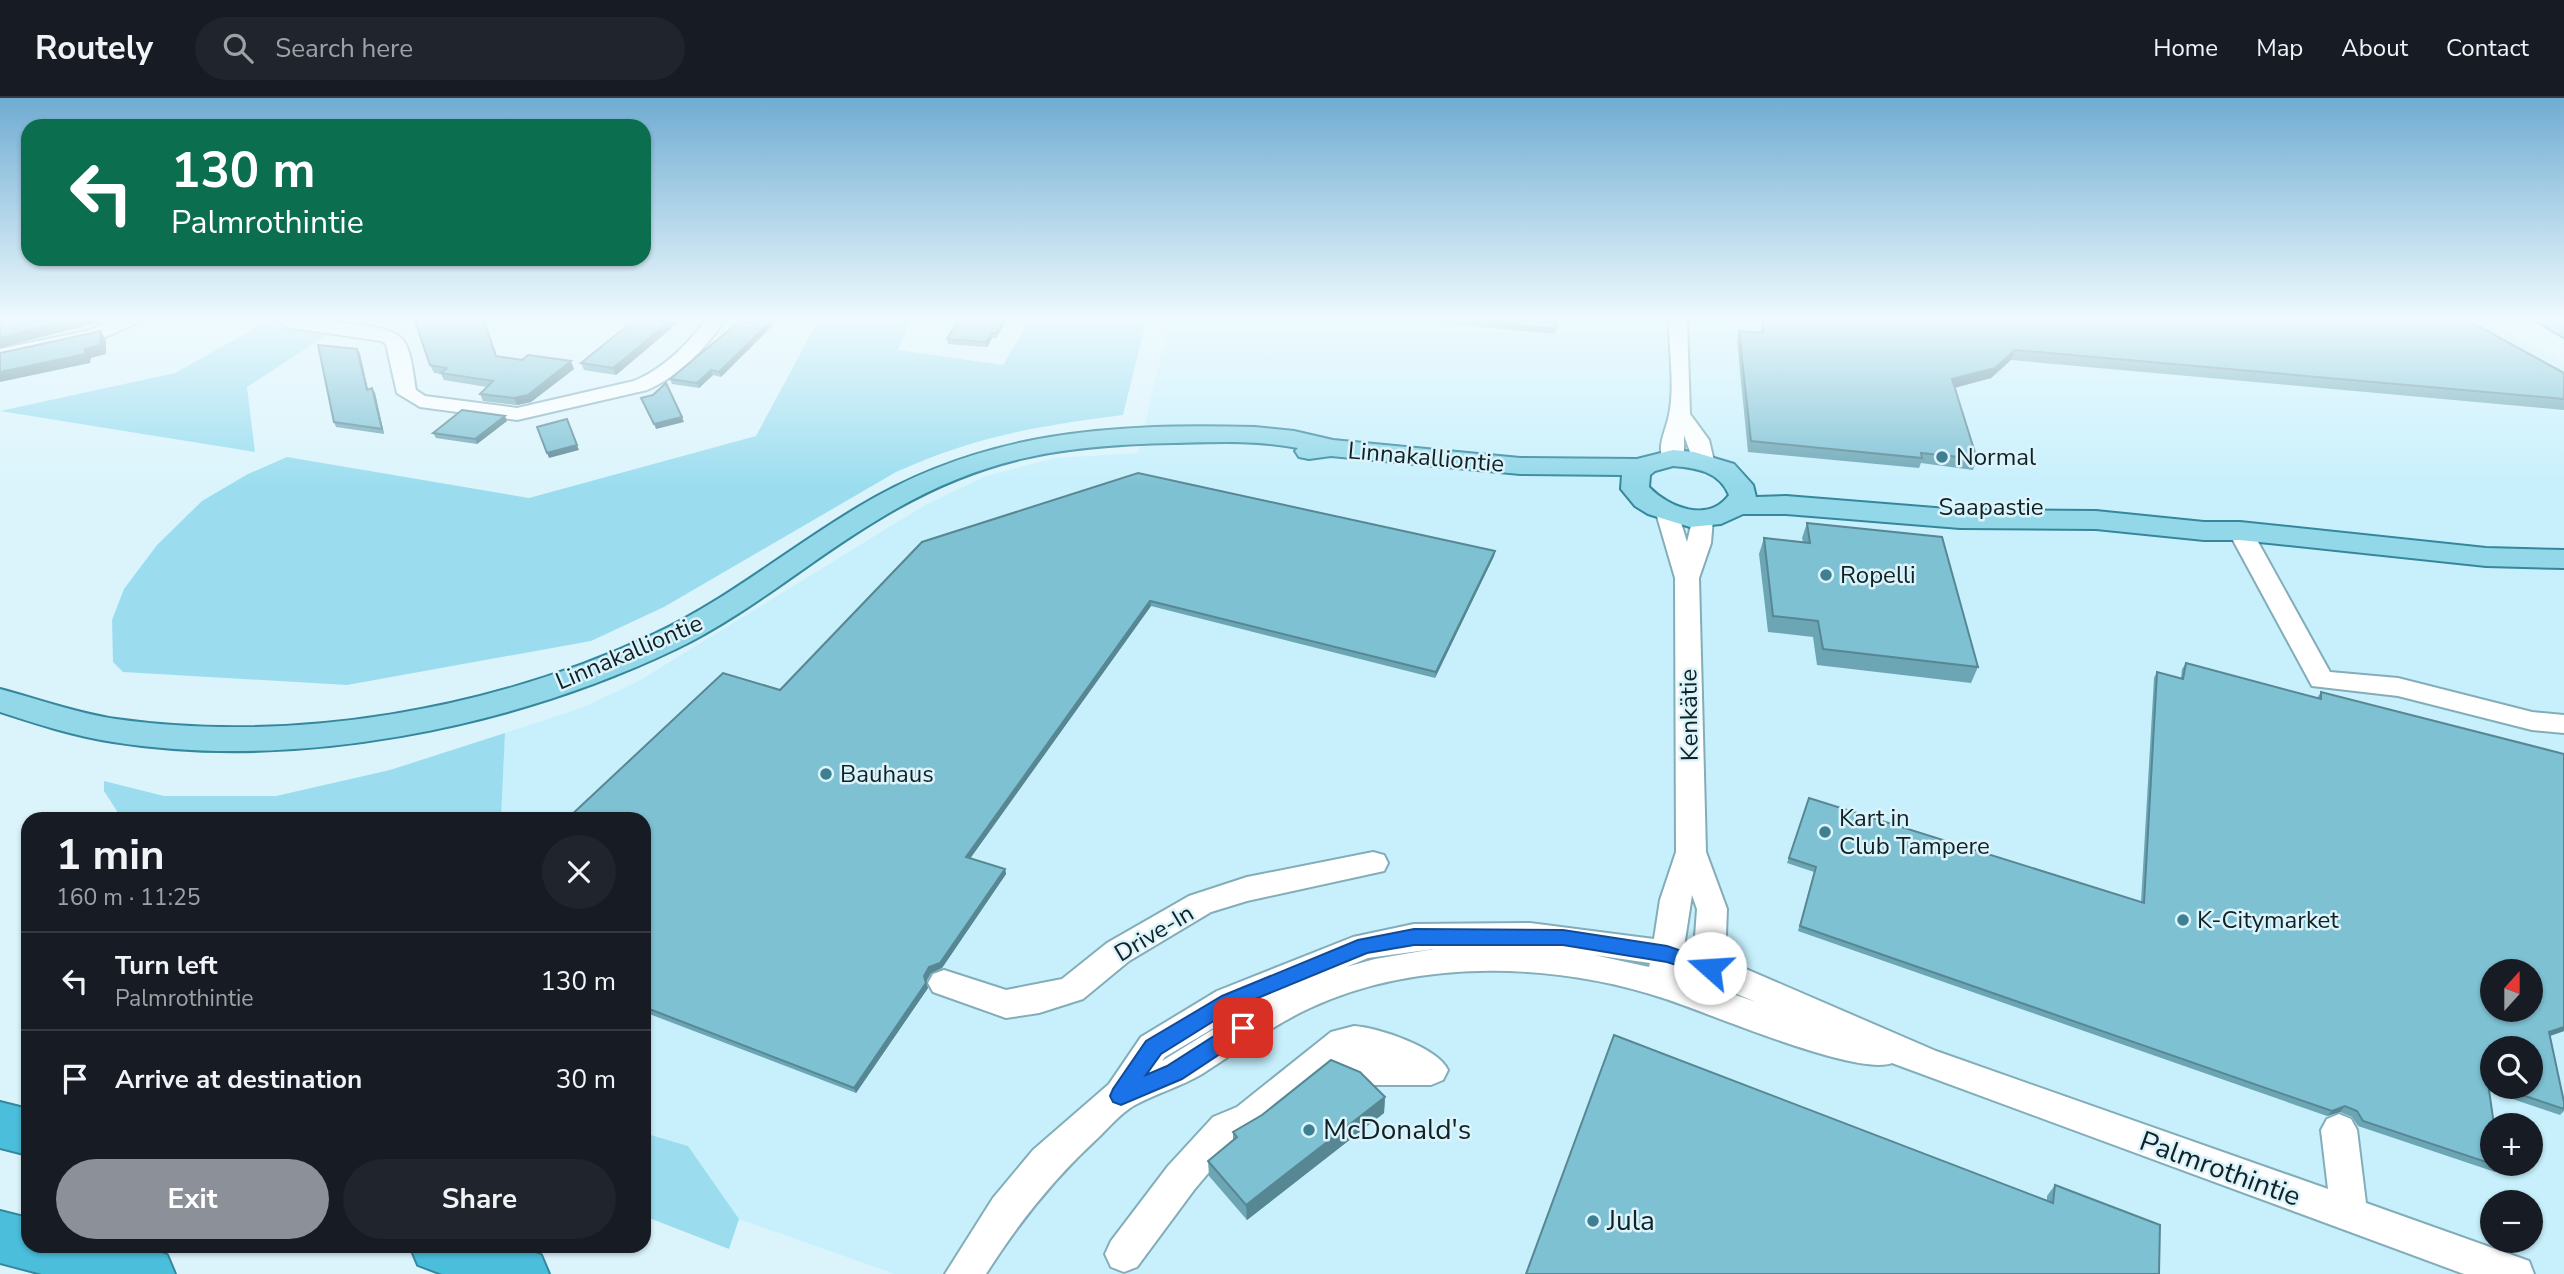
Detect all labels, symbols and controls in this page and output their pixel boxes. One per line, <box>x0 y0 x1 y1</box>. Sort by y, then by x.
search box <box>195 17 685 80</box>
text: Routely <box>35 26 153 71</box>
icon: search <box>219 29 257 67</box>
text: Search here <box>275 31 413 66</box>
text: Home <box>2153 32 2218 64</box>
text: Map <box>2256 32 2303 64</box>
text: About <box>2341 32 2408 64</box>
text: Contact <box>2446 32 2529 64</box>
text: 130 m <box>171 137 315 204</box>
icon: left <box>56 147 147 238</box>
text: Palmrothintie <box>171 201 364 244</box>
street label: Linnakalliontie <box>1347 434 1505 480</box>
place label: Normal <box>1956 441 2036 473</box>
marker: Normal <box>1934 449 1950 465</box>
street label: Saapastie <box>1938 491 2044 523</box>
place label: Ropelli <box>1840 559 1916 591</box>
marker: Ropelli <box>1818 567 1834 583</box>
street label: Linnakalliontie <box>551 607 707 697</box>
street label: Kenkätie <box>1672 668 1706 762</box>
place label: Bauhaus <box>840 758 934 790</box>
marker: Bauhaus <box>818 766 834 782</box>
place label: Kart in Club Tampere <box>1839 802 1990 862</box>
marker: Kart in Club Tampere <box>1817 824 1833 840</box>
text: 1 min <box>56 827 165 884</box>
button: close <box>542 835 616 909</box>
text: 160 m · 11:25 <box>56 882 201 913</box>
street label: Drive-In <box>1108 897 1200 969</box>
place label: K-Citymarket <box>2197 904 2339 936</box>
marker: K-Citymarket <box>2175 912 2191 928</box>
position arrow <box>1673 931 1747 1005</box>
text: Turn left <box>115 948 218 983</box>
north arrow <box>2480 959 2543 1022</box>
map controls <box>2480 959 2543 1253</box>
icon: left <box>56 962 94 1000</box>
text: 130 m <box>540 964 616 999</box>
text: Palmrothintie <box>115 983 254 1014</box>
pin <box>1213 998 1273 1058</box>
icon: arrive <box>1224 1009 1262 1047</box>
button: search <box>2480 1036 2543 1099</box>
icon: arrive <box>56 1060 94 1098</box>
text: Arrive at destination <box>115 1062 362 1097</box>
text: 30 m <box>556 1062 616 1097</box>
place label: McDonald's <box>1323 1111 1471 1149</box>
button: + <box>2480 1113 2543 1176</box>
marker: McDonald's <box>1301 1122 1317 1138</box>
street label: Palmrothintie <box>2134 1122 2306 1216</box>
button: Exit <box>56 1159 329 1239</box>
button: Share <box>343 1159 616 1239</box>
button: − <box>2480 1190 2543 1253</box>
place label: Jula <box>1606 1202 1655 1240</box>
marker: Jula <box>1585 1213 1601 1229</box>

